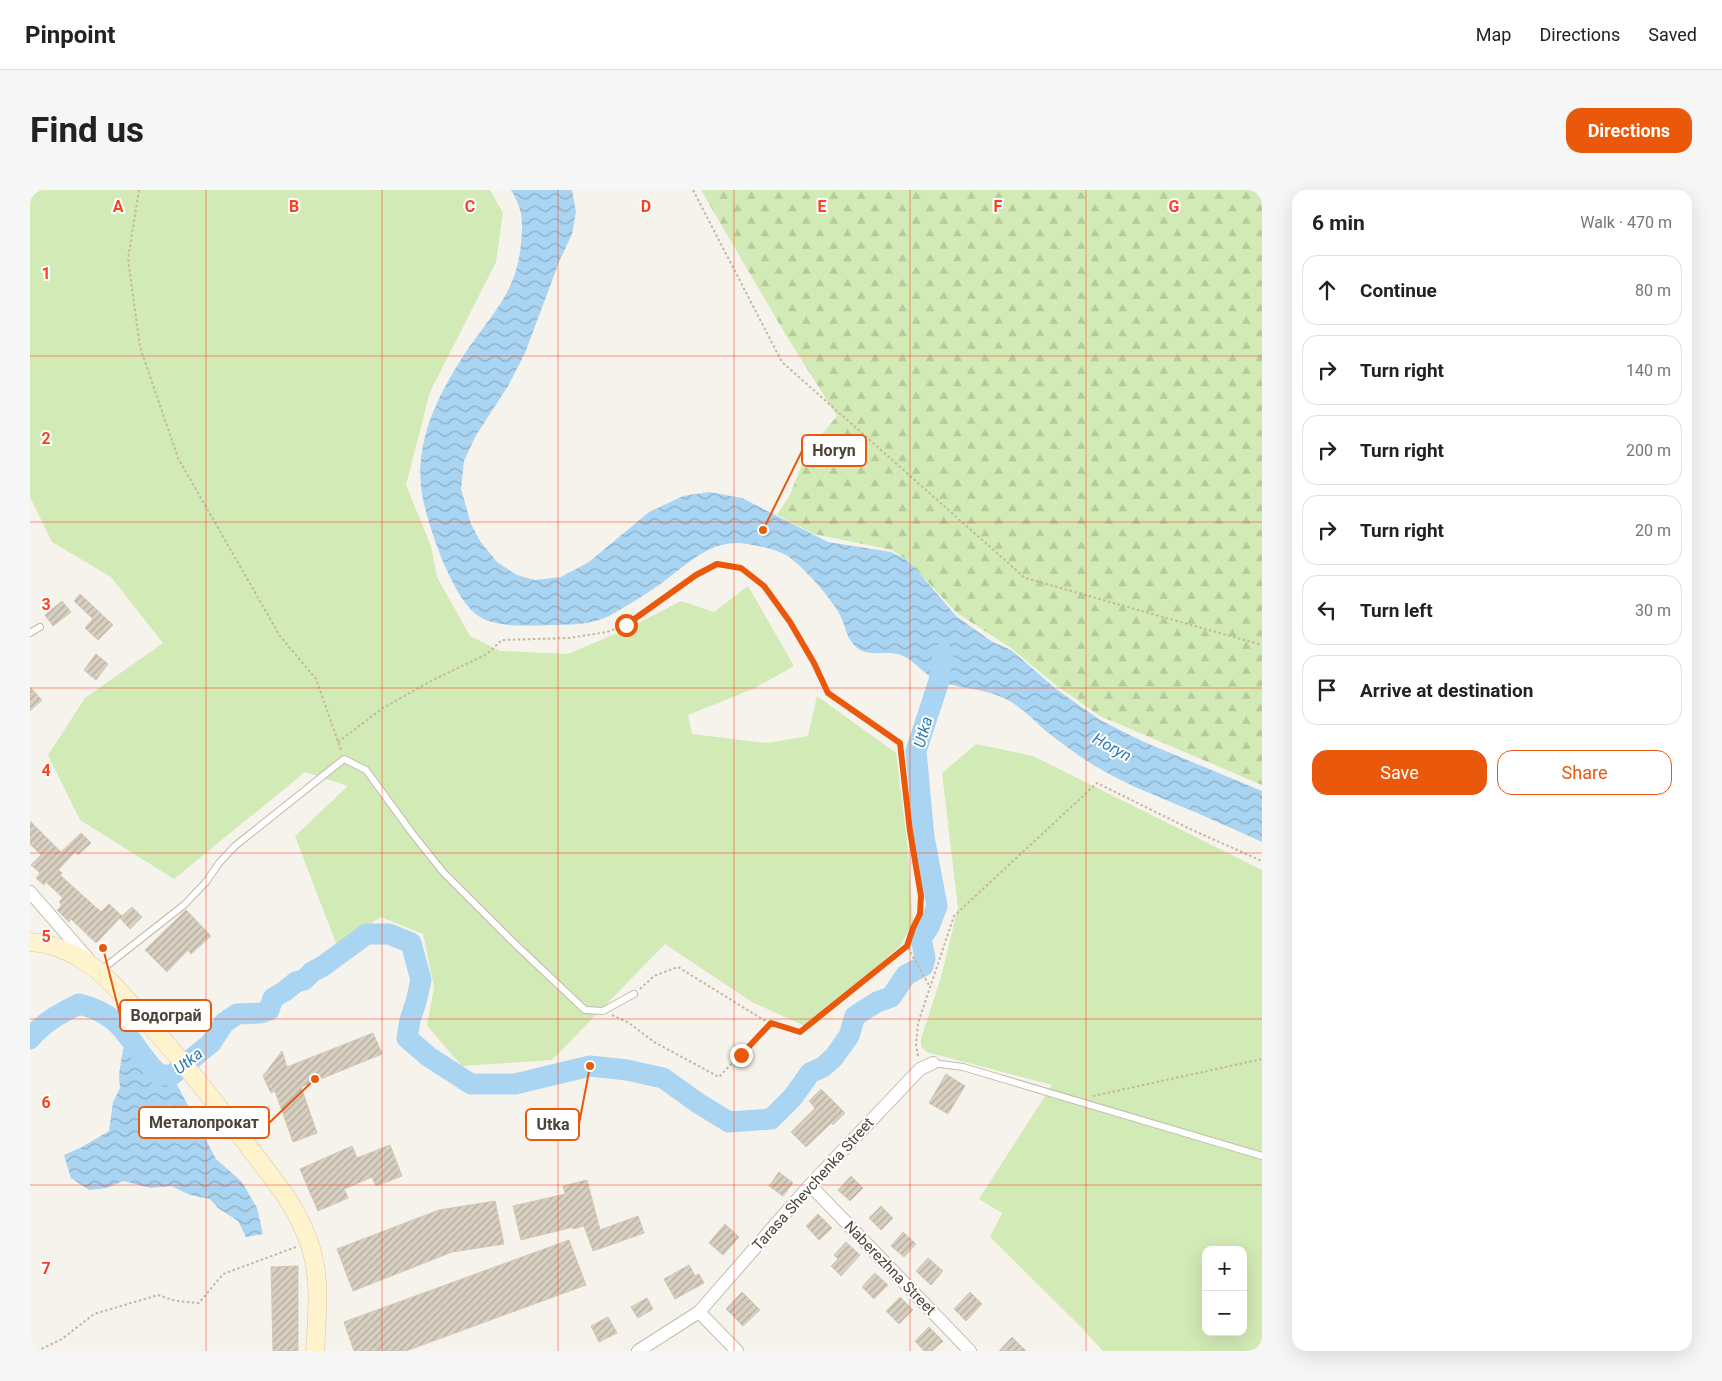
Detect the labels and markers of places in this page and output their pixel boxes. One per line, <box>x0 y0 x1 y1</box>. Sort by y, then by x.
callout: Horyn <box>802 435 866 466</box>
callout: Водограй <box>120 1000 211 1031</box>
callout: Металопрокат <box>139 1107 269 1138</box>
callout: Utka <box>526 1109 579 1140</box>

